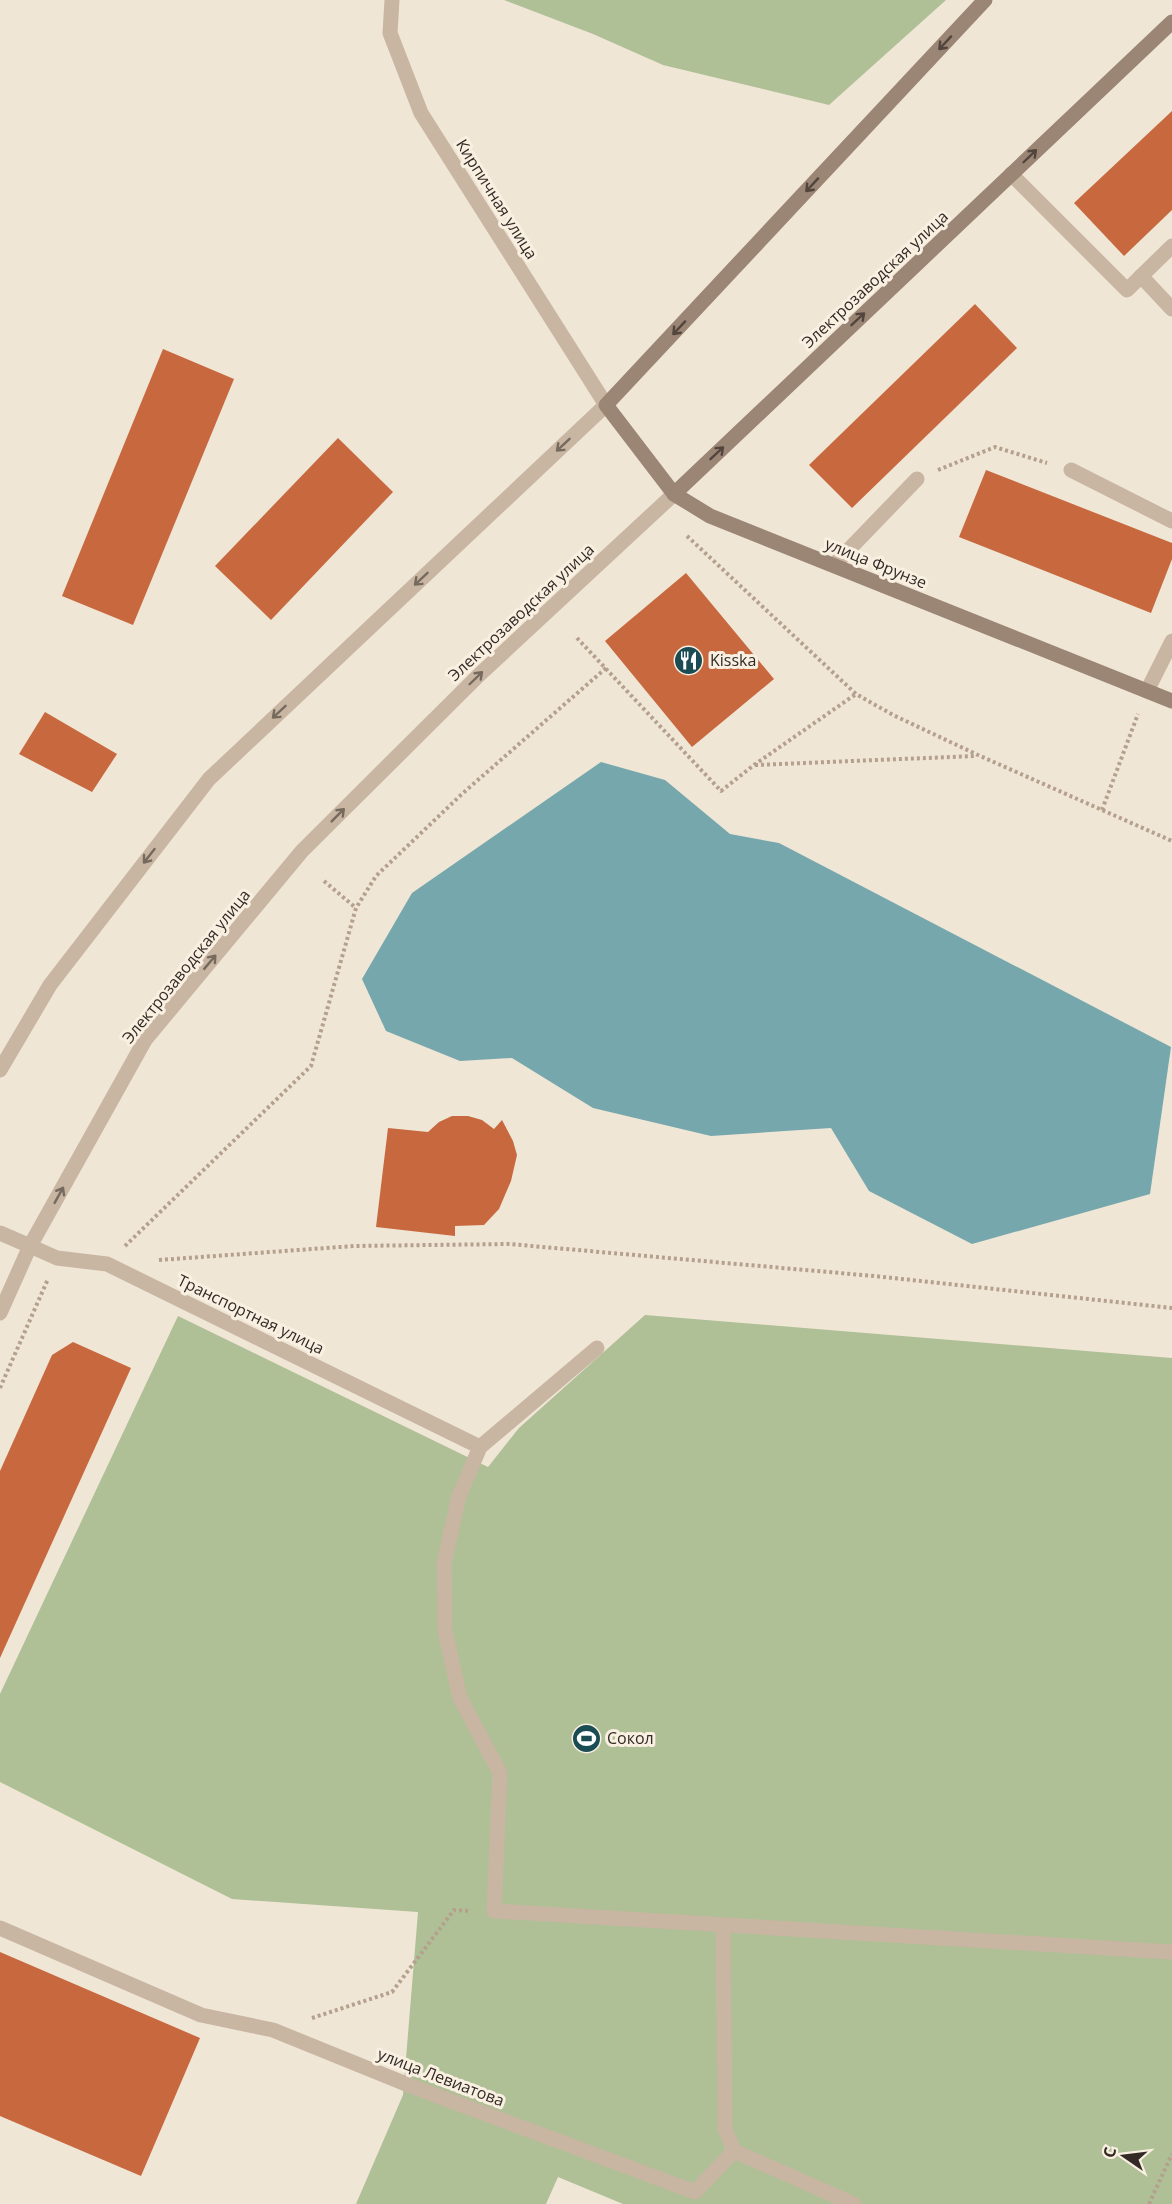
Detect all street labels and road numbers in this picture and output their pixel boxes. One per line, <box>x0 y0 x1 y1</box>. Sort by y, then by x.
street label: Кирпичная улица <box>451 135 543 263</box>
street label: Электрозаводская улица <box>797 205 953 353</box>
street label: улица Фрунзе <box>822 533 930 593</box>
street label: Электрозаводская улица <box>443 538 599 686</box>
street label: Электрозаводская улица <box>117 884 255 1048</box>
street label: Транспортная улица <box>174 1269 328 1359</box>
street label: улица Левиатова <box>374 2043 508 2111</box>

